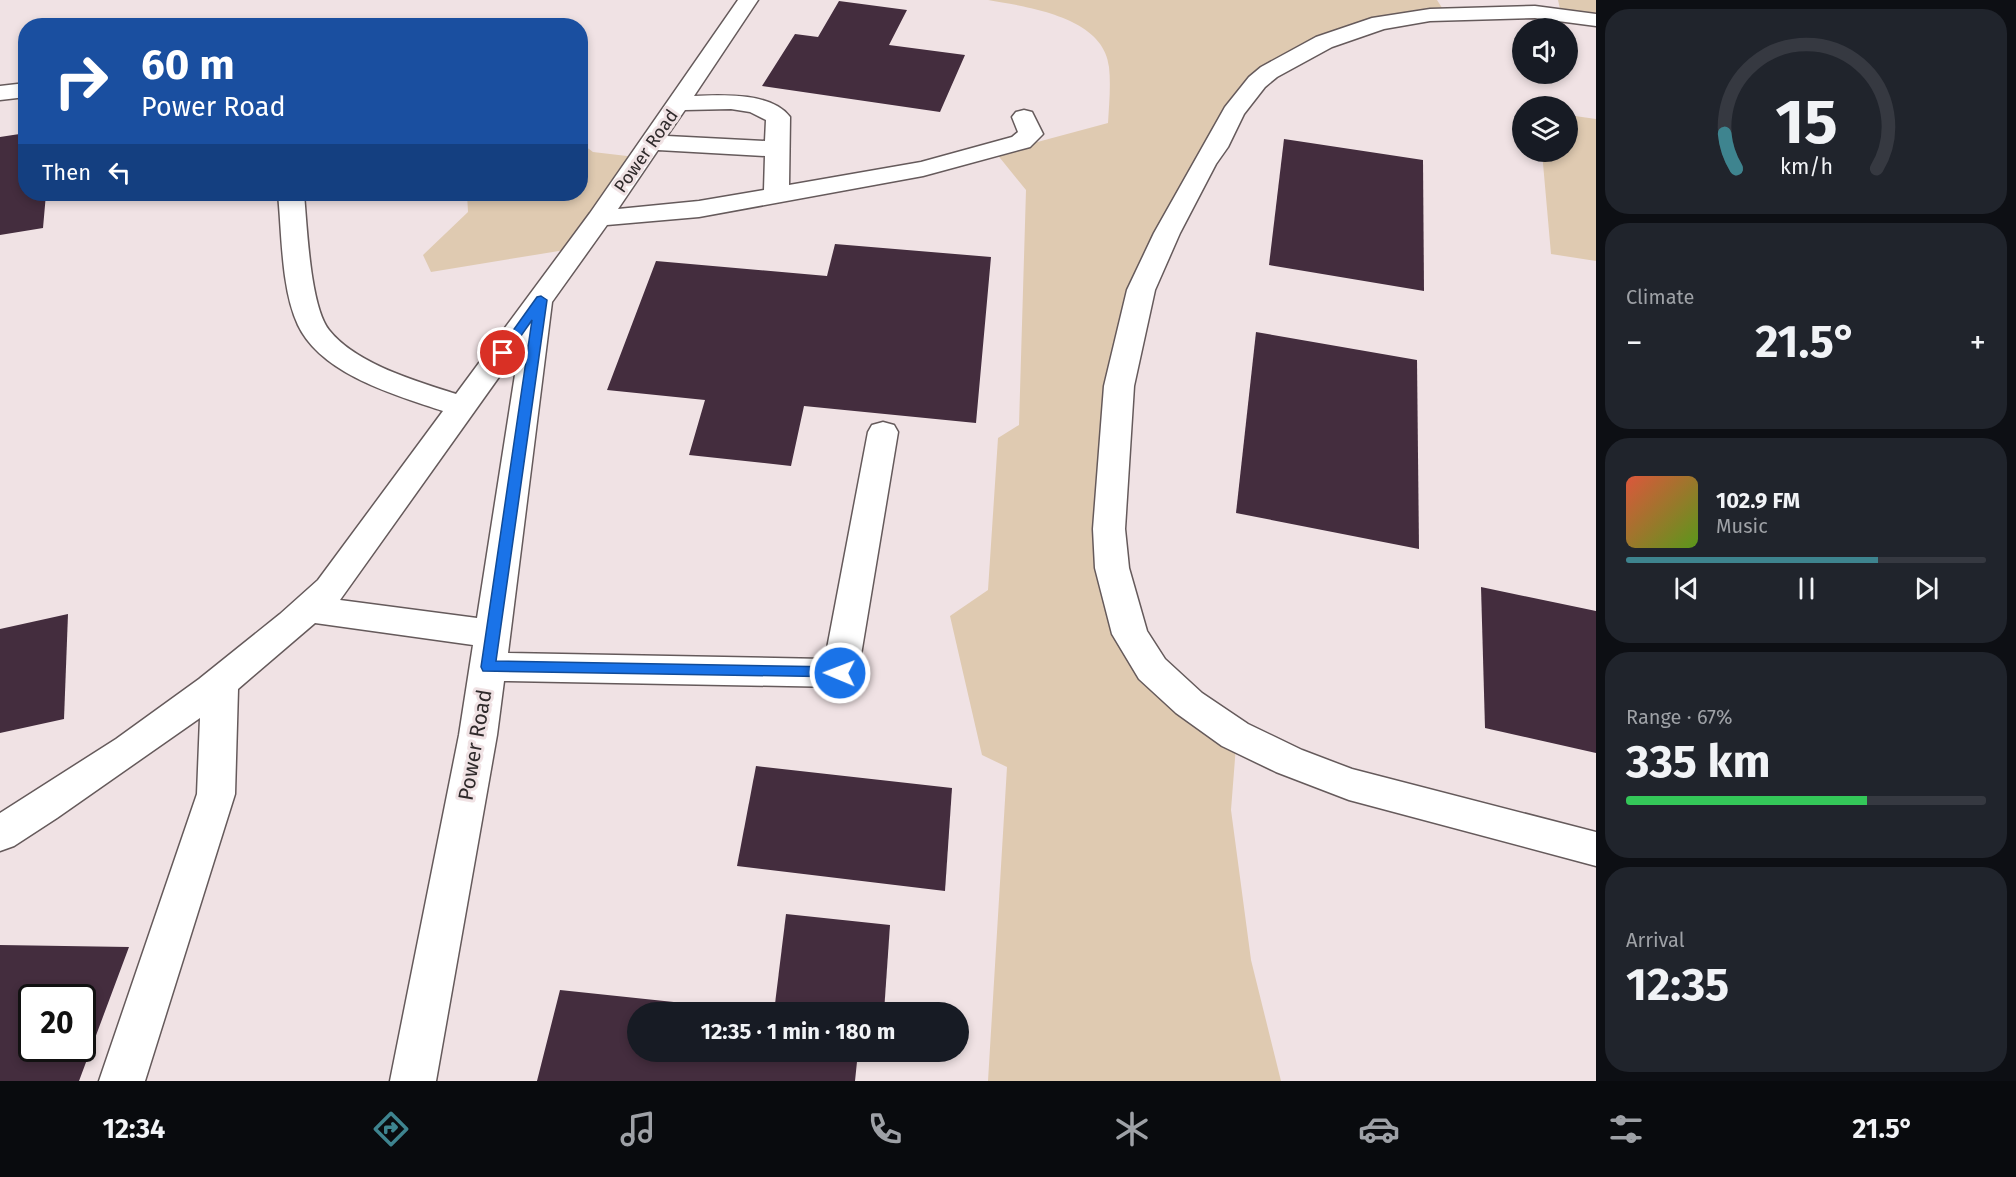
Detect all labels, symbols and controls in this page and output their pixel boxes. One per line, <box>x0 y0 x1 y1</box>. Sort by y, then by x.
map controls <box>1512 18 1578 162</box>
button: sound <box>1512 18 1578 84</box>
text: 60 m <box>141 40 235 90</box>
icon: right <box>42 42 120 120</box>
text: 15 <box>1775 85 1837 160</box>
text: Power Road <box>141 91 286 123</box>
button: layers <box>1512 96 1578 162</box>
street label: Power Road <box>609 105 683 197</box>
text: km/h <box>1779 154 1833 180</box>
icon: left <box>103 156 136 189</box>
text: Then <box>42 159 91 186</box>
text: Climate <box>1626 285 1694 309</box>
text: 21.5° <box>1755 315 1857 369</box>
text: − <box>1626 323 1643 363</box>
text: + <box>1970 323 1986 363</box>
pin <box>477 327 528 378</box>
icon: arrive <box>486 336 519 369</box>
text: 102.9 FM <box>1716 487 1800 514</box>
text: Music <box>1716 514 1768 538</box>
icon: previous <box>1670 572 1703 605</box>
icon: pause <box>1790 572 1823 605</box>
icon: next <box>1910 572 1943 605</box>
position arrow <box>808 641 872 705</box>
street label: Power Road <box>452 687 498 803</box>
text: Range · 67% <box>1626 705 1733 729</box>
text: 335 km <box>1626 735 1770 789</box>
text: Arrival <box>1626 928 1685 952</box>
text: 12:35 <box>1626 958 1729 1012</box>
speed limit sign: 20 <box>18 984 96 1062</box>
text: 12:35 · 1 min · 180 m <box>701 1018 895 1045</box>
icon: directions <box>370 1108 412 1150</box>
icon: music <box>617 1108 659 1150</box>
icon: phone <box>864 1108 906 1150</box>
icon: climate <box>1111 1108 1153 1150</box>
icon: car <box>1358 1108 1400 1150</box>
icon: filters <box>1605 1108 1647 1150</box>
text: 12:34 <box>103 1113 165 1145</box>
text: 21.5° <box>1852 1113 1913 1145</box>

